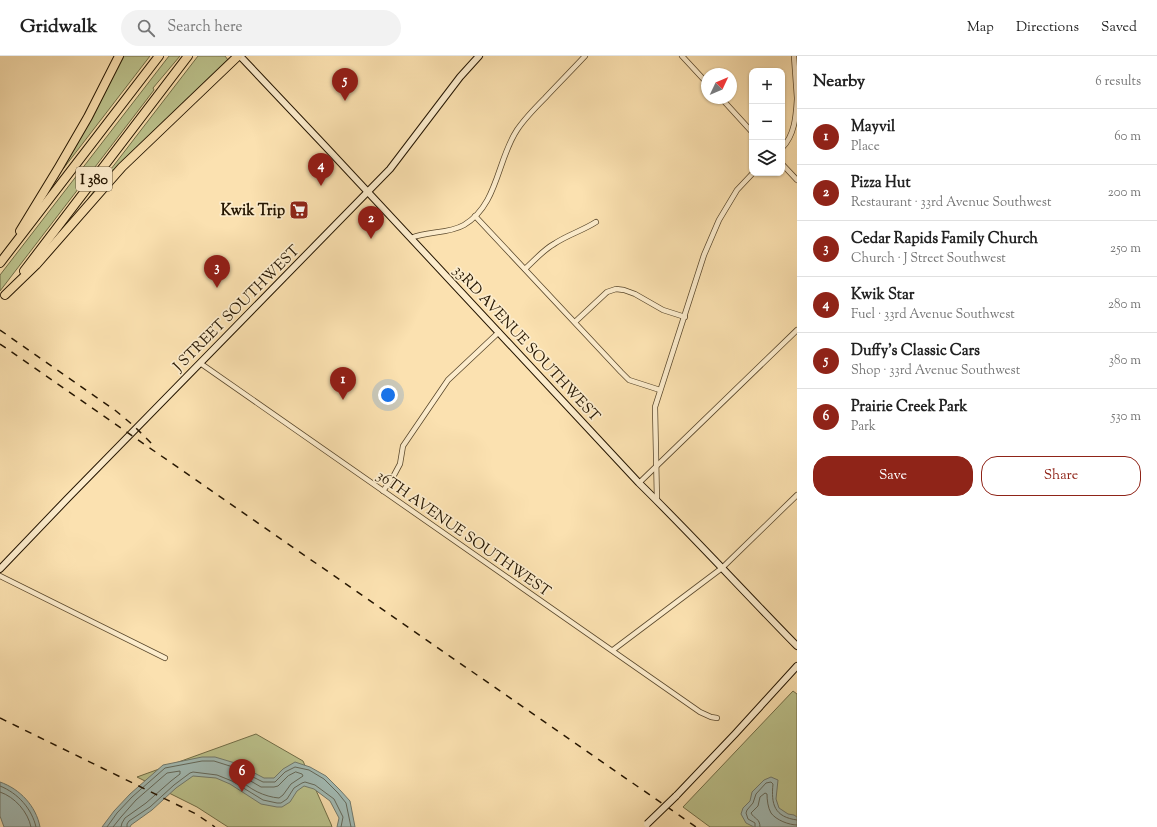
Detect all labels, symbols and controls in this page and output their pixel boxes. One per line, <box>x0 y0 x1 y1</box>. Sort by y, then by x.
search box <box>121 10 401 46</box>
text: Gridwalk <box>20 14 97 41</box>
icon: search <box>135 17 157 39</box>
text: Search here <box>167 17 243 38</box>
text: Map <box>967 18 994 38</box>
text: Directions <box>1016 18 1079 38</box>
text: Saved <box>1101 18 1137 38</box>
pin: 5 <box>332 68 358 101</box>
north arrow <box>701 68 737 104</box>
map controls <box>749 68 785 176</box>
button: + <box>749 68 785 104</box>
text: Nearby <box>813 70 865 94</box>
text: 6 results <box>1095 73 1141 91</box>
button: − <box>749 104 785 140</box>
text: Mayvil <box>851 117 895 138</box>
text: 1 <box>824 128 828 146</box>
text: 60 m <box>1114 128 1141 146</box>
text: Place <box>851 138 880 156</box>
button: layers <box>749 140 785 176</box>
pin: 4 <box>308 153 334 186</box>
road number: I 380 <box>76 167 112 191</box>
text: Pizza Hut <box>851 173 911 194</box>
text: 2 <box>823 184 829 202</box>
text: 200 m <box>1108 184 1141 202</box>
text: Restaurant · 33rd Avenue Southwest <box>851 194 1051 212</box>
supermarket icon: Kwik Trip <box>288 199 310 221</box>
place label: Kwik Trip <box>221 201 286 222</box>
pin: 2 <box>358 206 384 239</box>
text: Cedar Rapids Family Church <box>851 229 1038 250</box>
text: 3 <box>823 240 829 258</box>
text: 250 m <box>1110 240 1141 258</box>
street label: J STREET SOUTHWEST <box>168 241 305 378</box>
text: Church · J Street Southwest <box>851 250 1006 268</box>
pin: 3 <box>204 255 230 288</box>
street label: 33RD AVENUE SOUTHWEST <box>448 261 605 427</box>
text: Kwik Star <box>851 285 914 306</box>
text: 4 <box>823 296 829 314</box>
text: 280 m <box>1108 296 1141 314</box>
text: Fuel · 33rd Avenue Southwest <box>851 306 1015 324</box>
text: Duffy's Classic Cars <box>851 341 980 362</box>
text: 5 <box>824 352 828 370</box>
text: 380 m <box>1109 352 1141 370</box>
text: Shop · 33rd Avenue Southwest <box>851 362 1020 380</box>
pin: 1 <box>330 367 356 400</box>
your location <box>378 385 398 405</box>
text: Prairie Creek Park <box>851 397 967 418</box>
text: 6 <box>823 408 829 426</box>
text: 530 m <box>1111 408 1141 426</box>
text: Park <box>851 418 876 436</box>
button: Save <box>813 456 973 496</box>
button: Share <box>981 456 1141 496</box>
street label: 36TH AVENUE SOUTHWEST <box>372 466 555 603</box>
pin: 6 <box>229 759 255 792</box>

